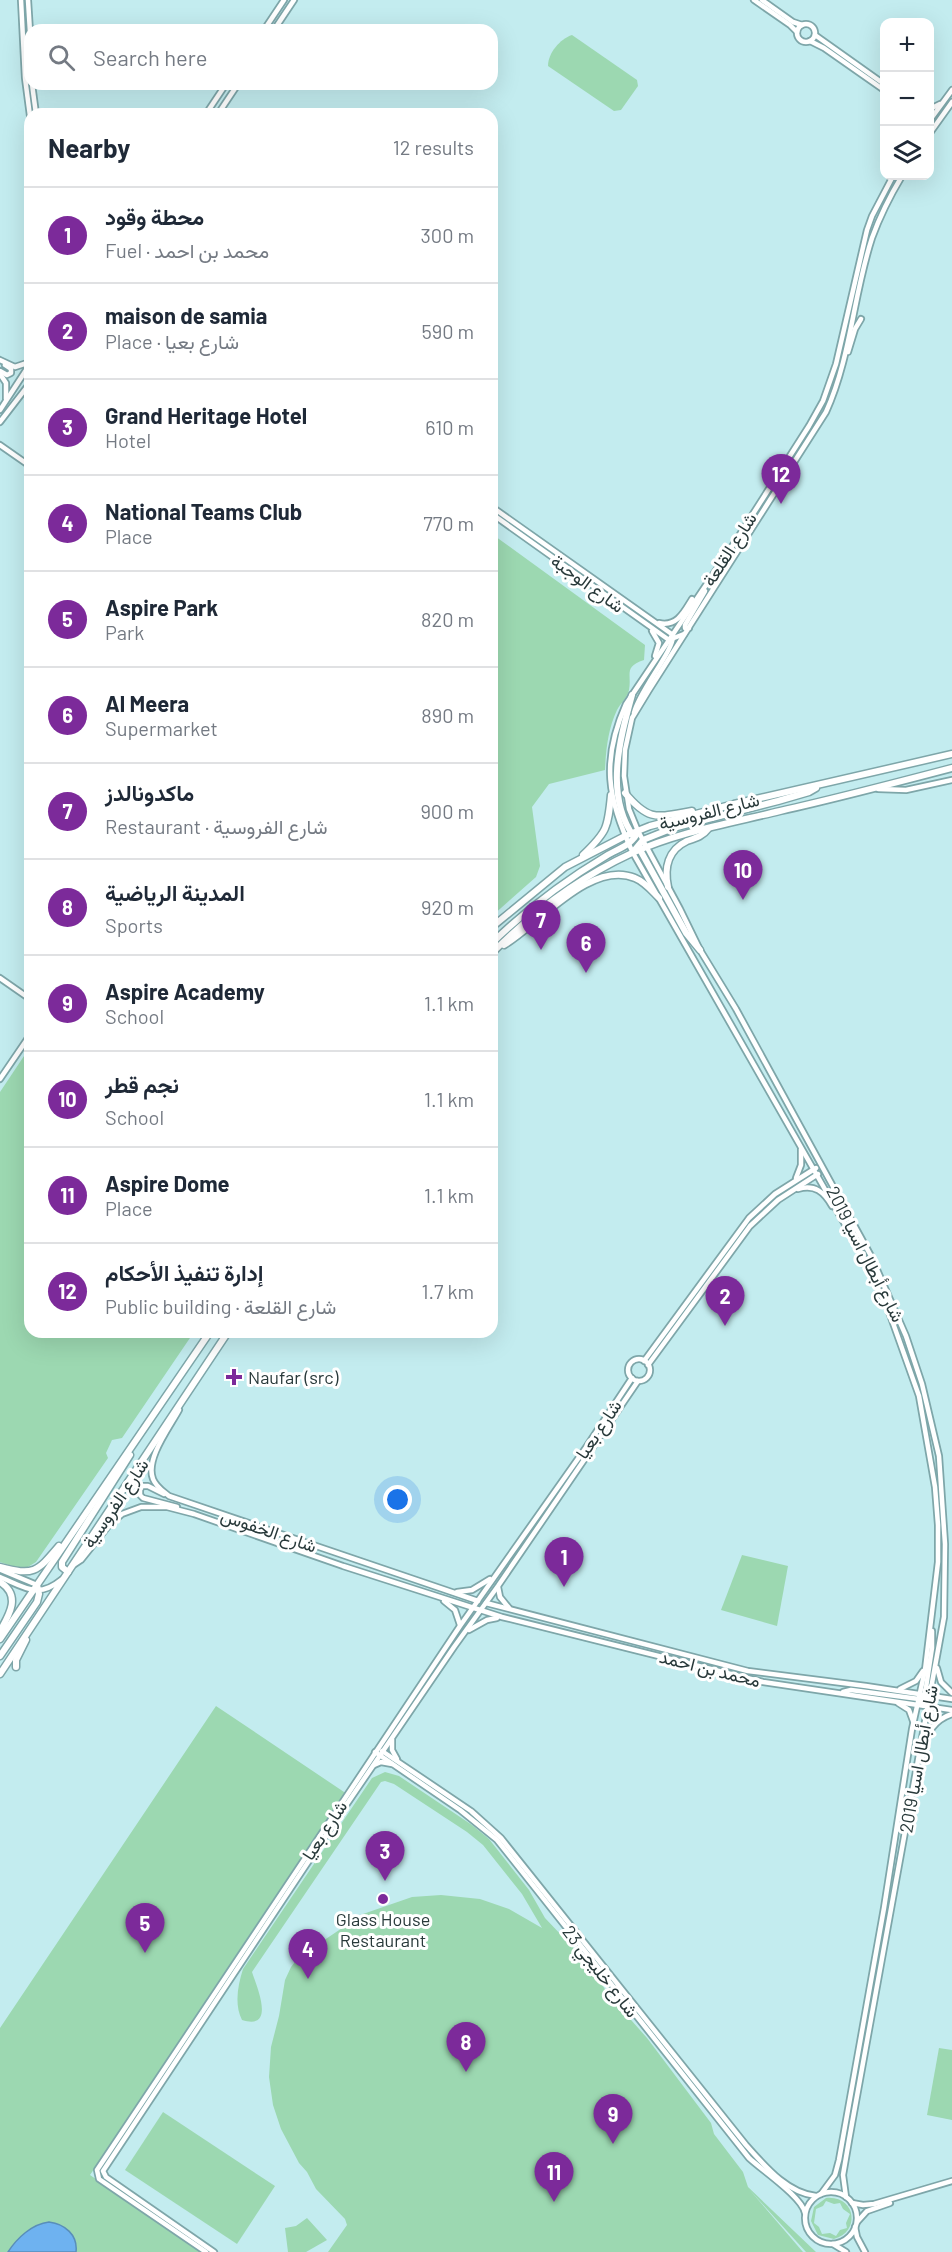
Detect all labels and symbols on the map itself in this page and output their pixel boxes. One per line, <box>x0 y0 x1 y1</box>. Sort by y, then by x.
pin: 12 <box>762 454 800 504</box>
street label: شارع القلعة <box>697 508 763 591</box>
street label: شارع الوجبة <box>546 549 629 618</box>
street label: شارع الفروسية <box>656 788 762 836</box>
pin: 10 <box>724 850 762 900</box>
pin: 7 <box>522 900 560 950</box>
pin: 6 <box>566 924 606 973</box>
street label: شارع أبطال اسيا 2019 <box>820 1182 910 1326</box>
pin: 2 <box>706 1276 744 1326</box>
place label: Naufar (src) <box>248 1366 339 1388</box>
marker: Naufar (src) <box>225 1368 243 1386</box>
street label: شارع بعيا <box>570 1395 627 1464</box>
street label: شارع الفروسية <box>77 1454 155 1553</box>
your location <box>383 1485 412 1514</box>
street label: شارع الخفوس <box>218 1503 320 1559</box>
pin: 1 <box>544 1538 584 1587</box>
street label: محمد بن احمد <box>657 1645 763 1692</box>
street label: شارع أبطال اسيا 2019 <box>894 1683 944 1835</box>
street label: شارع بعيا <box>297 1796 353 1865</box>
pin: 3 <box>366 1832 404 1881</box>
marker: Glass House Restaurant <box>376 1892 390 1906</box>
pin: 5 <box>126 1904 164 1953</box>
place label: Glass House Restaurant <box>336 1908 430 1951</box>
street label: شارع خليجي 23 <box>554 1921 644 2024</box>
pin: 4 <box>288 1930 328 1979</box>
pin: 8 <box>446 2022 486 2072</box>
pin: 9 <box>594 2094 632 2144</box>
pin: 11 <box>534 2152 574 2202</box>

